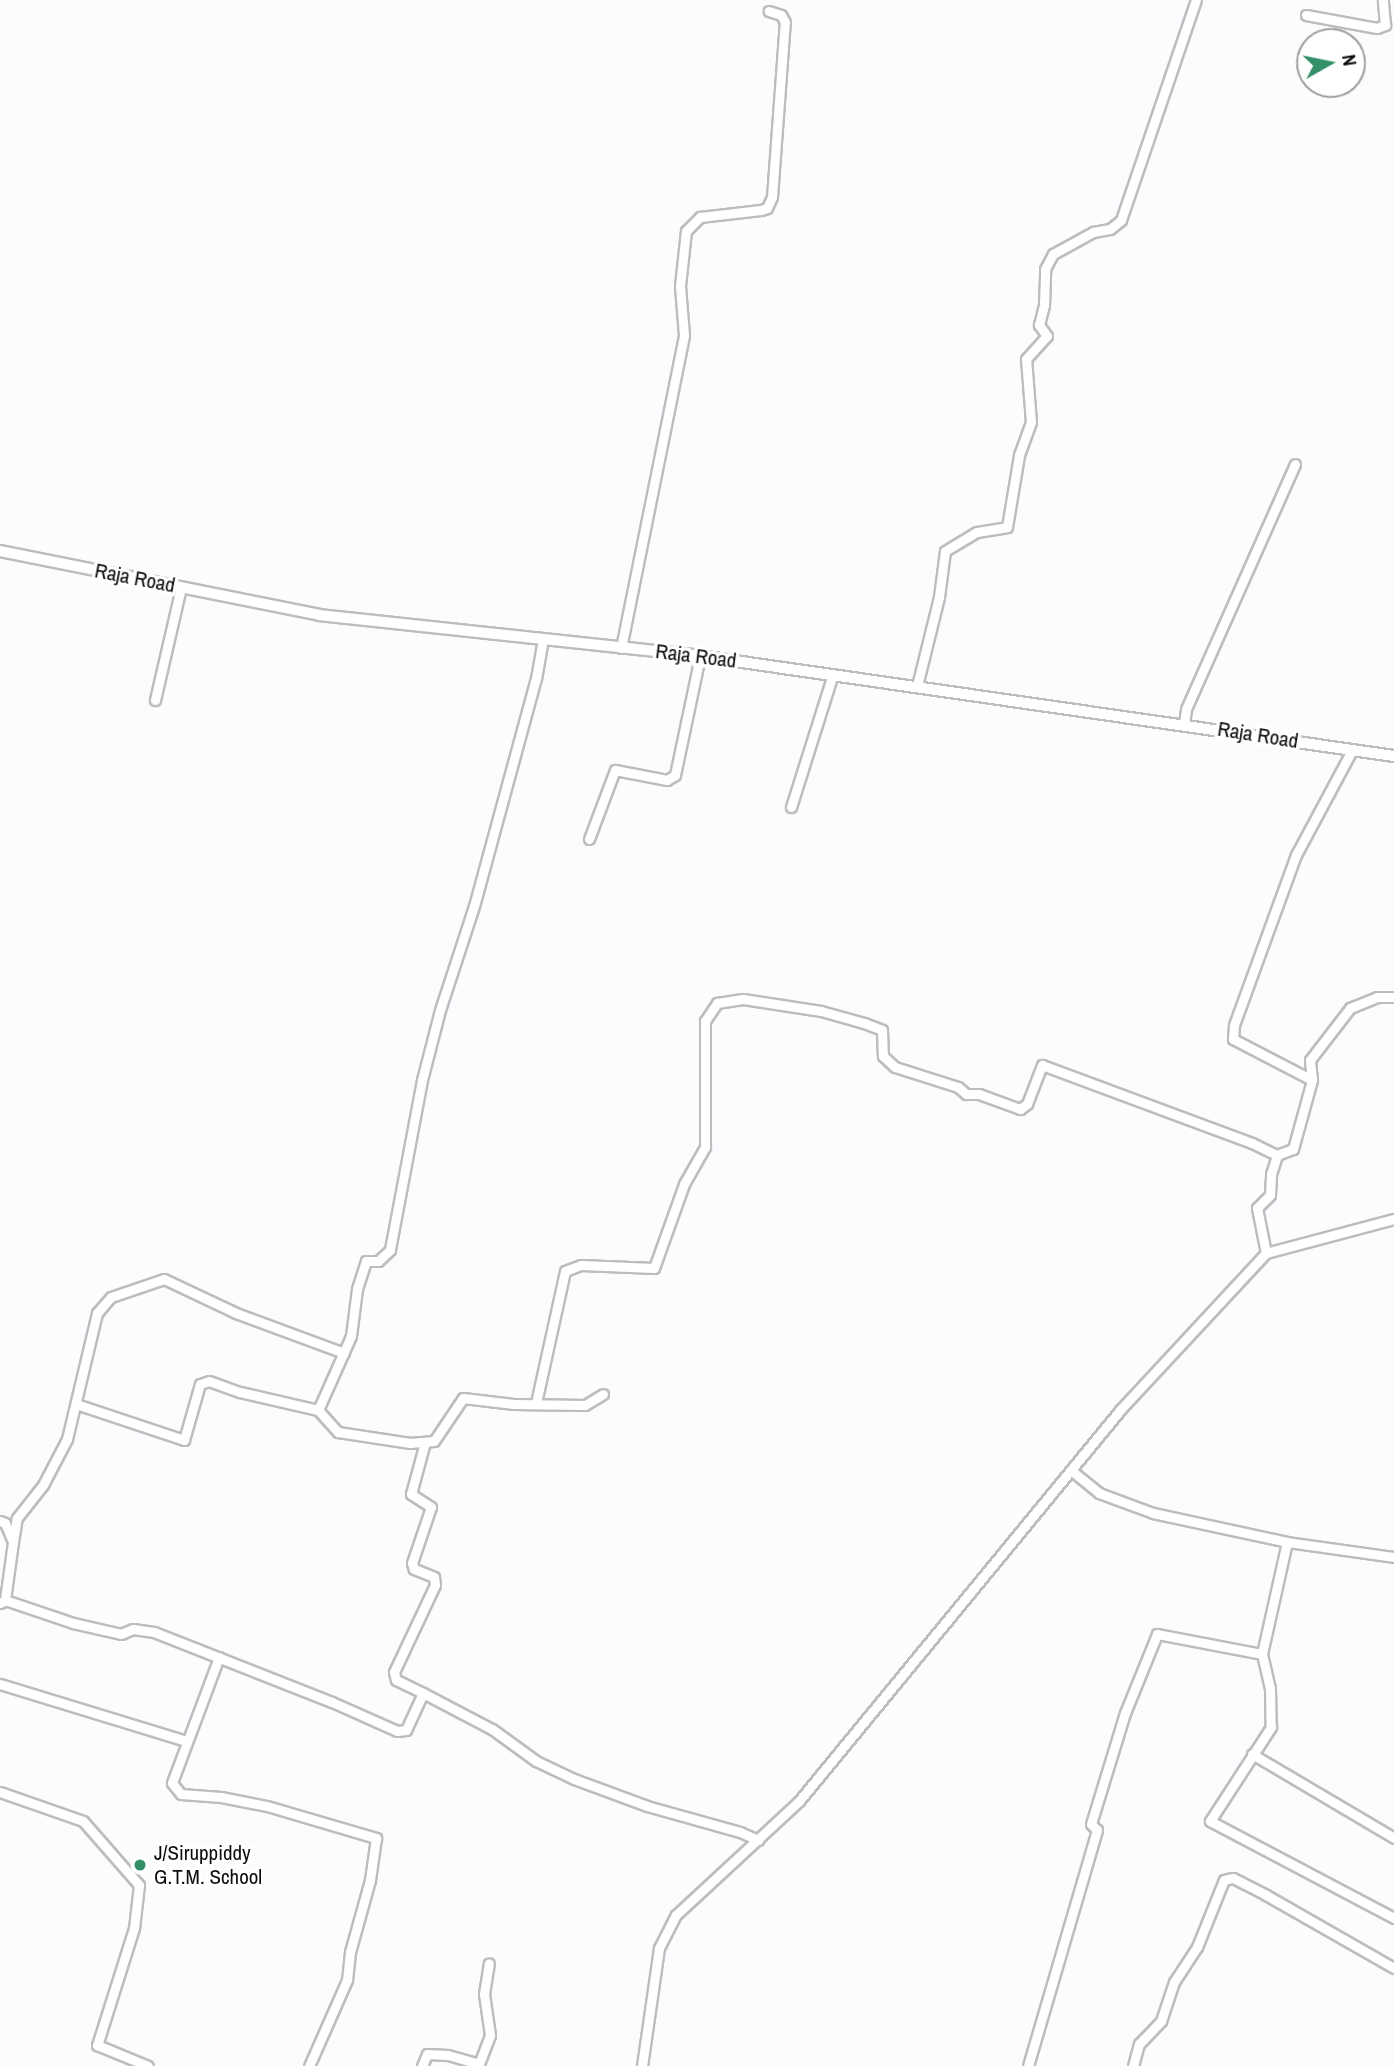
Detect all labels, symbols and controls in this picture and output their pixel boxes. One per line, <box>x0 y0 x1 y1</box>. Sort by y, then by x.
north arrow <box>1296 28 1366 98</box>
text: N <box>1336 52 1363 68</box>
street label: Raja Road <box>93 558 177 598</box>
street label: Raja Road <box>654 639 738 673</box>
street label: Raja Road <box>1216 716 1300 754</box>
place label: J/Siruppiddy G.T.M. School <box>154 1840 262 1890</box>
marker: J/Siruppiddy G.T.M. School <box>132 1857 148 1873</box>

